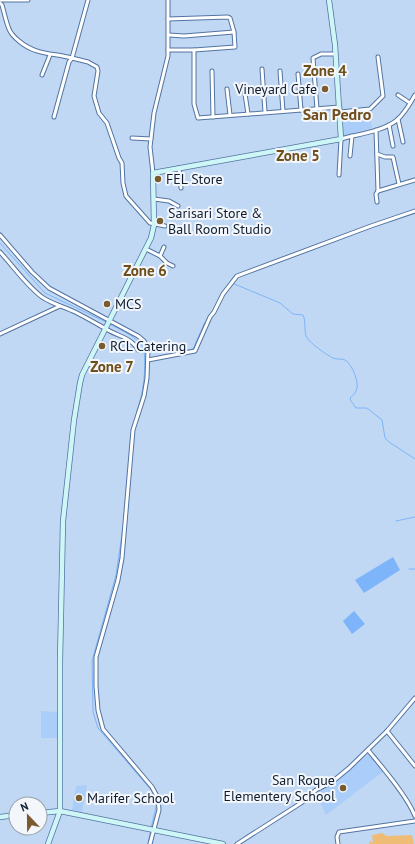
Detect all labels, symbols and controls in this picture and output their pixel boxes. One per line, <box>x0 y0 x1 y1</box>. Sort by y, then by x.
district label: Zone 4 <box>303 61 347 80</box>
place label: Vineyard Cafe <box>234 80 317 98</box>
marker: Vineyard Cafe <box>320 84 330 94</box>
district label: San Pedro <box>303 104 372 124</box>
district label: Zone 5 <box>276 146 320 165</box>
place label: FEL Store <box>166 170 223 188</box>
marker: FEL Store <box>153 174 163 184</box>
place label: Sarisari Store & Ball Room Studio <box>168 204 271 238</box>
marker: Sarisari Store & Ball Room Studio <box>155 216 165 226</box>
district label: Zone 6 <box>123 261 167 280</box>
place label: MCS <box>115 295 142 313</box>
marker: MCS <box>102 299 112 309</box>
place label: RCL Catering <box>110 337 186 355</box>
marker: RCL Catering <box>97 341 107 351</box>
district label: Zone 7 <box>90 357 134 376</box>
place label: San Roque Elementery School <box>223 771 335 805</box>
marker: San Roque Elementery School <box>338 783 348 793</box>
place label: Marifer School <box>87 789 174 807</box>
marker: Marifer School <box>74 793 84 803</box>
north arrow <box>8 796 48 836</box>
text: N <box>18 799 30 815</box>

